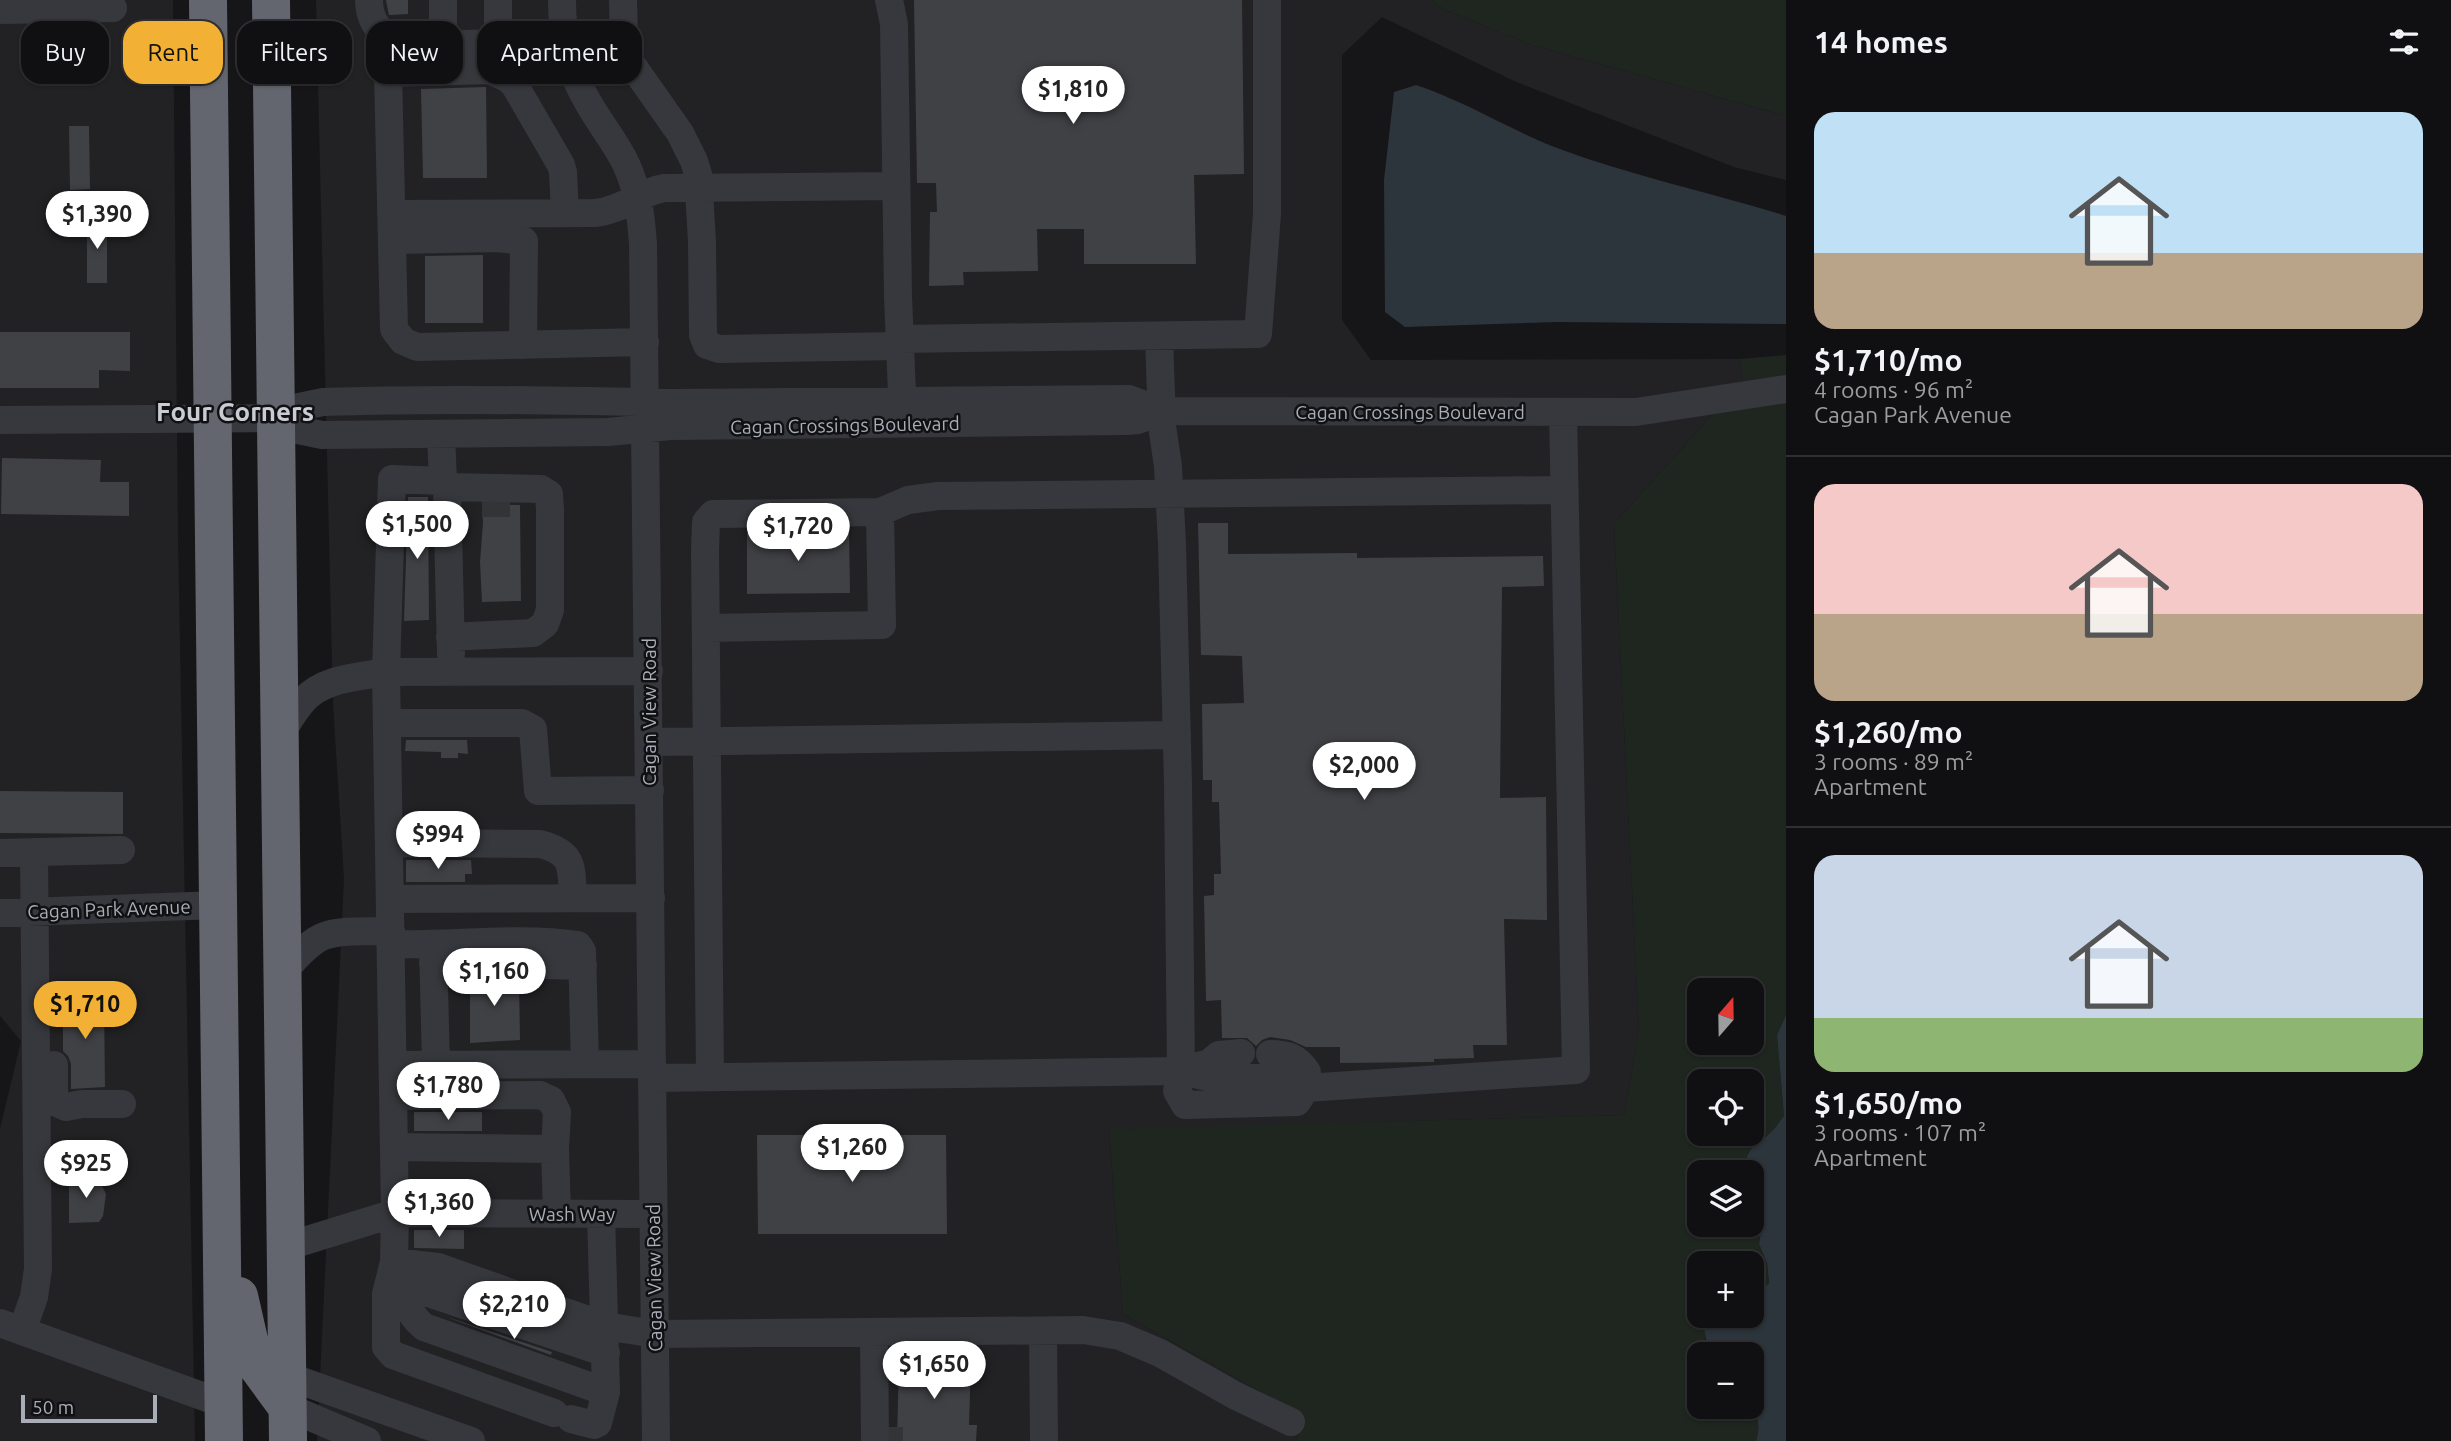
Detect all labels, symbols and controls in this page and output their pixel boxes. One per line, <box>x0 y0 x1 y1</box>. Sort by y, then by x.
chip: Buy <box>21 21 109 84</box>
chip: Rent <box>123 21 223 84</box>
chip: Filters <box>237 21 352 84</box>
chip: New <box>366 21 463 84</box>
chip: Apartment <box>477 21 642 84</box>
icon: filters <box>2385 23 2423 61</box>
text: 14 homes <box>1814 25 1948 59</box>
pin: $1,810 <box>1016 66 1130 126</box>
text: $1,810 <box>1038 76 1108 101</box>
icon: home <box>2056 158 2182 284</box>
pin: $1,390 <box>40 191 154 251</box>
text: $1,390 <box>62 201 132 226</box>
text: $1,710/mo <box>1814 343 1963 377</box>
text: 4 rooms · 96 m² <box>1814 377 1973 402</box>
district label: Four Corners <box>156 397 314 426</box>
street label: Cagan Crossings Boulevard <box>1295 401 1525 423</box>
text: Cagan Park Avenue <box>1814 402 2012 427</box>
street label: Cagan Crossings Boulevard <box>730 412 960 438</box>
pin: $1,500 <box>360 502 474 561</box>
pin: $1,720 <box>741 504 855 563</box>
text: $1,500 <box>382 511 452 536</box>
text: $1,720 <box>763 513 833 538</box>
icon: home <box>2056 530 2182 656</box>
street label: Cagan View Road <box>638 638 660 786</box>
text: $1,260/mo <box>1814 715 1963 749</box>
pin: $2,000 <box>1307 742 1421 802</box>
text: 3 rooms · 89 m² <box>1814 749 1973 774</box>
text: $2,000 <box>1329 752 1399 777</box>
text: Apartment <box>1814 774 1927 799</box>
pin: $994 <box>397 812 479 871</box>
text: $994 <box>412 821 464 846</box>
street label: Cagan Park Avenue <box>27 895 191 923</box>
icon: home <box>2056 901 2182 1027</box>
pin: $1,160 <box>437 948 551 1008</box>
text: $1,160 <box>459 958 529 983</box>
north arrow <box>1687 978 1764 1055</box>
map controls <box>1687 978 1764 1419</box>
pin: $1,710 <box>28 982 142 1041</box>
text: $1,710 <box>50 991 120 1016</box>
pin: $1,780 <box>391 1062 505 1122</box>
button: locate <box>1687 1069 1764 1146</box>
text: $1,780 <box>413 1072 483 1097</box>
text: $1,650/mo <box>1814 1086 1963 1120</box>
text: 3 rooms · 107 m² <box>1814 1120 1986 1145</box>
pin: $1,260 <box>795 1124 909 1184</box>
text: $1,260 <box>817 1134 887 1159</box>
pin: $925 <box>45 1140 127 1200</box>
text: Apartment <box>1814 1145 1927 1170</box>
text: $925 <box>60 1150 112 1175</box>
button: layers <box>1687 1160 1764 1237</box>
pin: $1,360 <box>382 1180 496 1239</box>
text: $1,360 <box>404 1189 474 1214</box>
street label: Wash Way <box>529 1203 615 1225</box>
street label: Cagan View Road <box>642 1204 666 1352</box>
button: + <box>1687 1251 1764 1328</box>
pin: $2,210 <box>457 1282 571 1341</box>
text: $2,210 <box>479 1291 549 1316</box>
pin: $1,650 <box>877 1342 991 1401</box>
button: − <box>1687 1342 1764 1419</box>
text: $1,650 <box>899 1351 969 1376</box>
scale bar <box>21 1392 158 1424</box>
text: 50 m <box>32 1396 74 1418</box>

